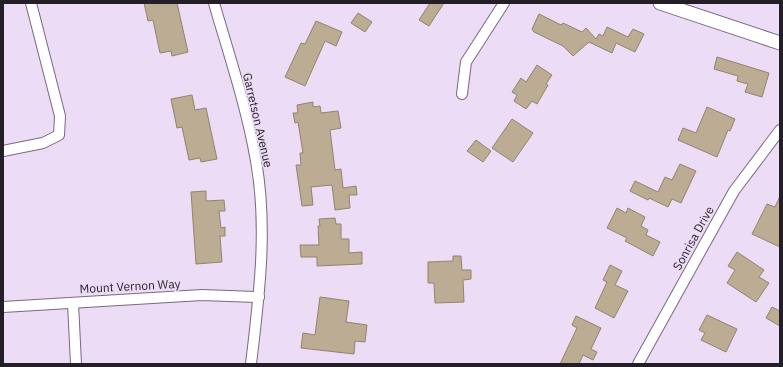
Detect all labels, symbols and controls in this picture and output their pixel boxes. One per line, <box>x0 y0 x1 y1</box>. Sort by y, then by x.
street label: Garretson Avenue <box>240 71 276 169</box>
street label: Sonrisa Drive <box>669 203 717 273</box>
street label: Mount Vernon Way <box>79 276 181 296</box>

